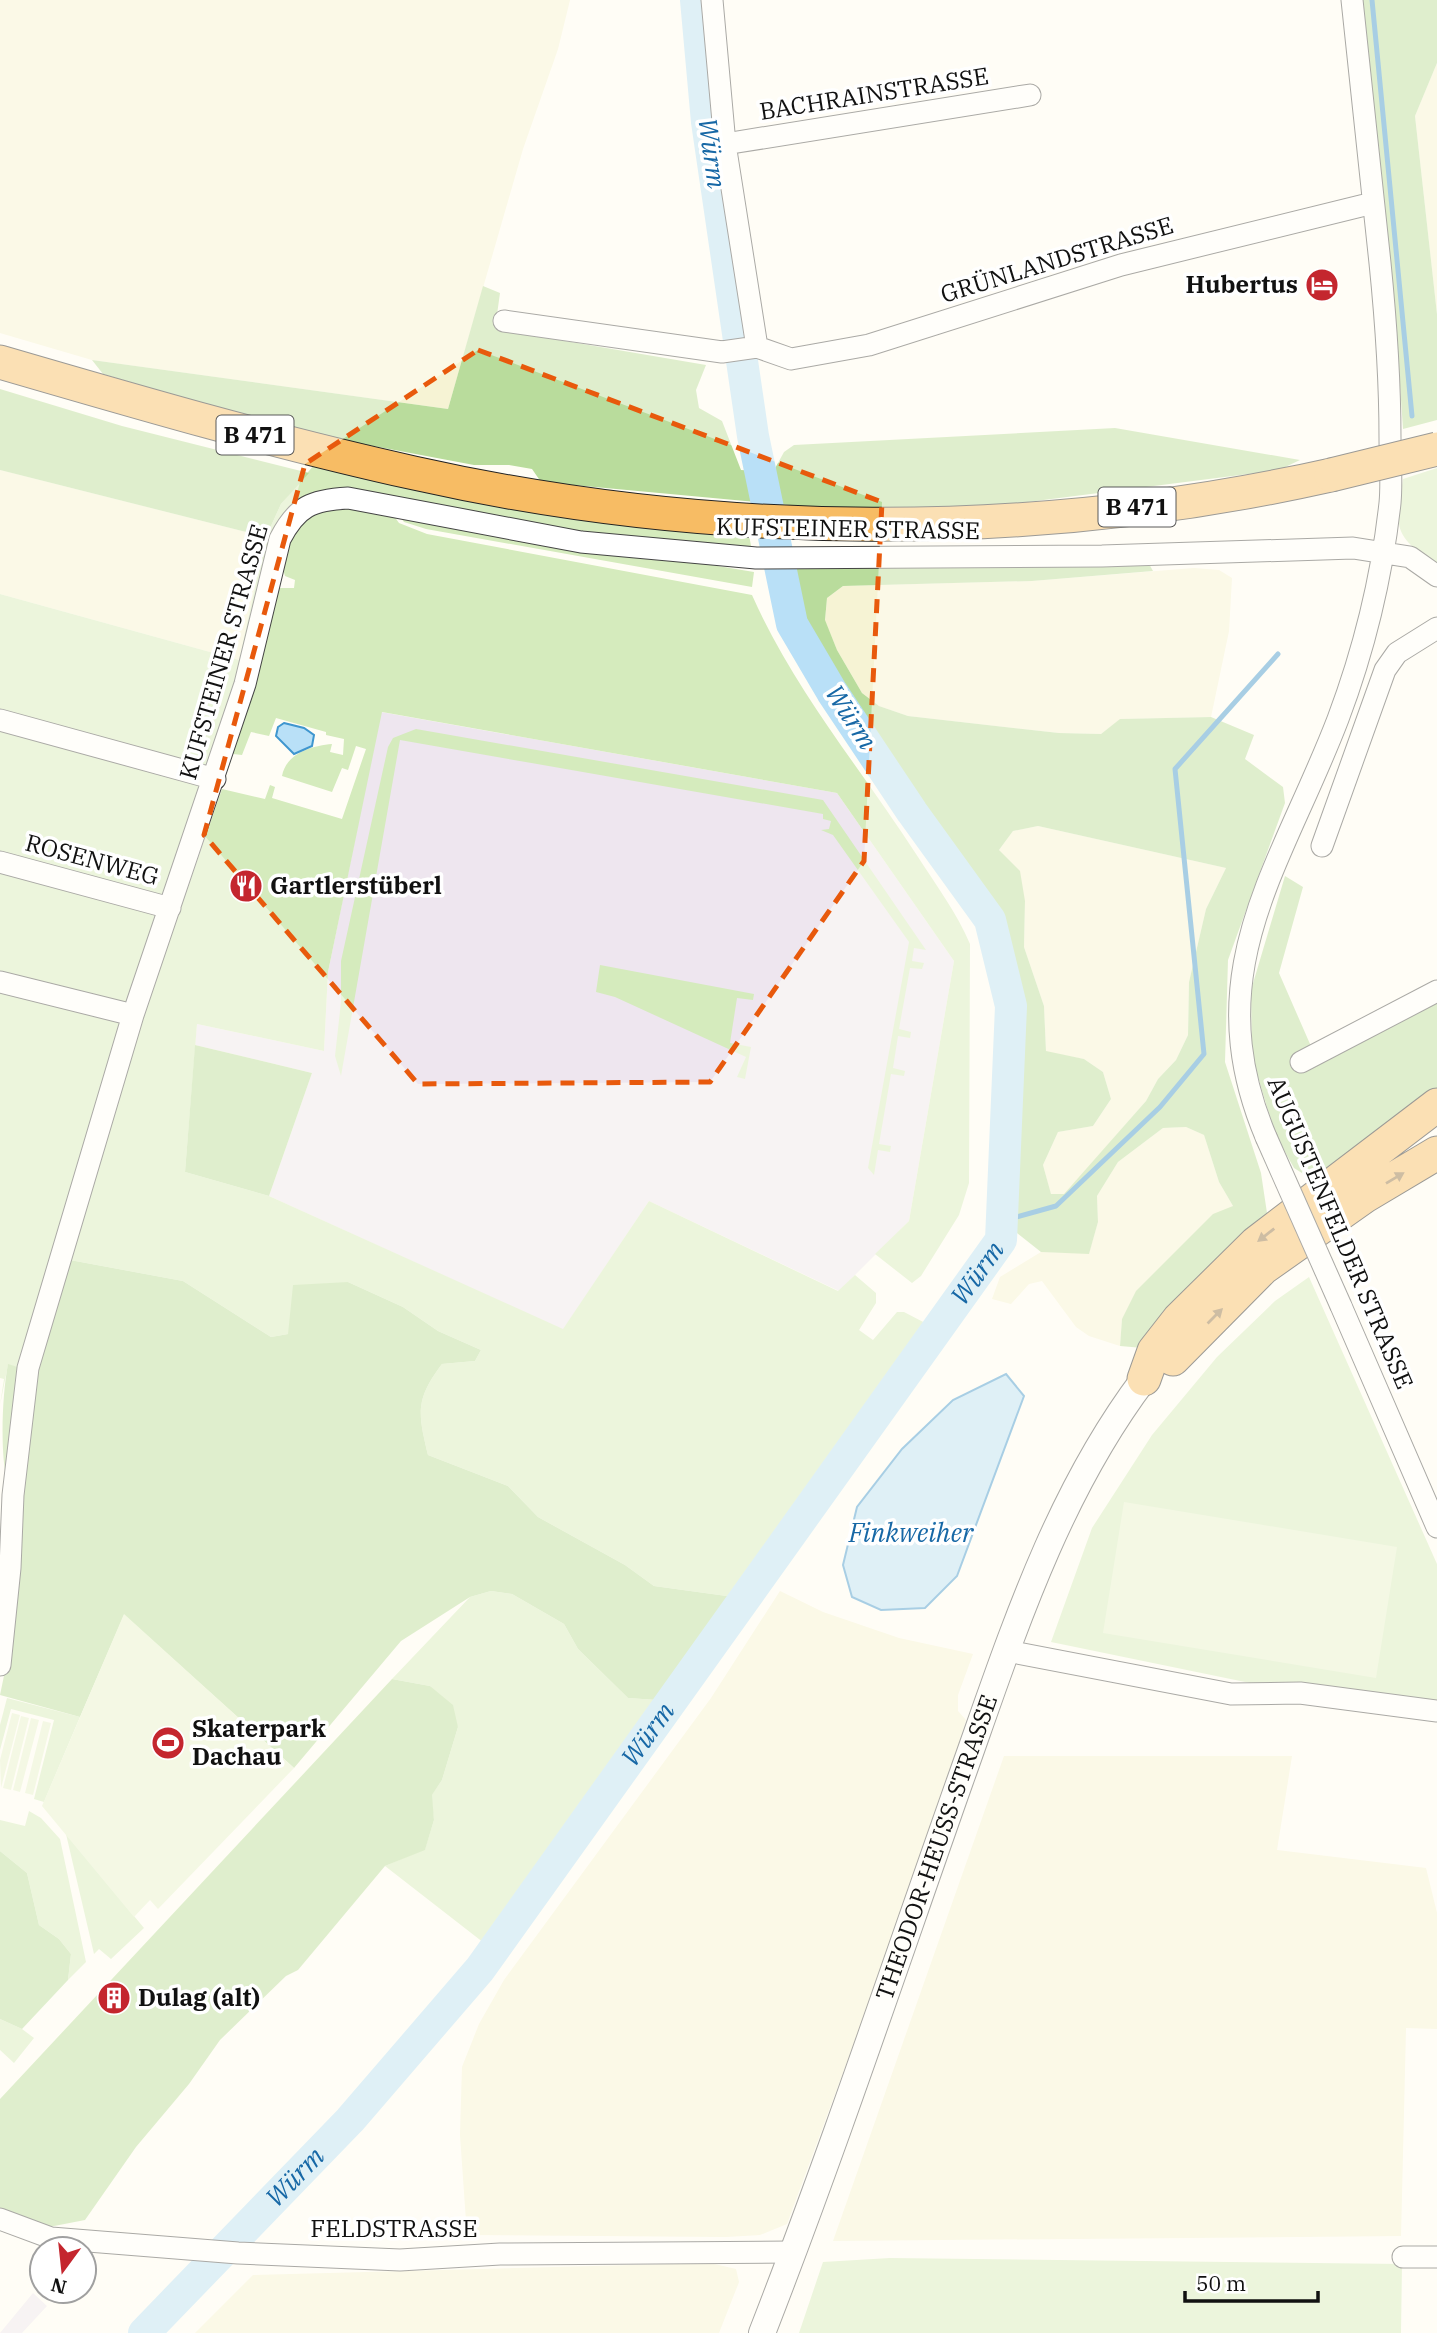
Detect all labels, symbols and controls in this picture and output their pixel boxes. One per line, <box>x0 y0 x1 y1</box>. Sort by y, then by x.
street label: BACHRAINSTRASSE <box>757 59 991 127</box>
water label: Würm <box>691 115 735 190</box>
street label: GRÜNLANDSTRASSE <box>936 208 1177 310</box>
hotel icon: Hubertus <box>1303 266 1341 304</box>
place label: Hubertus <box>1185 268 1298 300</box>
road number: B 471 <box>216 416 294 454</box>
road number: B 471 <box>1098 488 1176 526</box>
street label: KUFSTEINER STRASSE <box>716 510 980 546</box>
street label: KUFSTEINER STRASSE <box>171 520 275 783</box>
water label: Würm <box>818 677 885 755</box>
street label: ROSENWEG <box>22 826 163 892</box>
restaurant icon: Gartlerstüberl <box>227 867 265 905</box>
place label: Gartlerstüberl <box>270 869 442 901</box>
street label: AUGUSTENFELDER STRASSE <box>1260 1072 1421 1394</box>
one-way arrow <box>1385 1172 1404 1184</box>
one-way arrow <box>1257 1228 1275 1242</box>
water label: Würm <box>942 1234 1011 1311</box>
one-way arrow <box>1206 1308 1223 1324</box>
water label: Finkweiher <box>848 1515 974 1549</box>
street label: THEODOR-HEUSS-STRASSE <box>868 1690 1004 2004</box>
water label: Würm <box>612 1695 681 1772</box>
place label: Skaterpark Dachau <box>192 1712 326 1772</box>
sports icon: Skaterpark Dachau <box>149 1724 187 1762</box>
building icon: Dulag (alt) <box>95 1979 133 2017</box>
place label: Dulag (alt) <box>138 1981 260 2013</box>
water label: Würm <box>257 2139 331 2214</box>
street label: FELDSTRASSE <box>310 2212 478 2244</box>
north arrow <box>28 2235 98 2305</box>
scale bar <box>1185 2260 1318 2304</box>
text: 50 m <box>1196 2269 1246 2297</box>
text: N <box>48 2273 69 2300</box>

